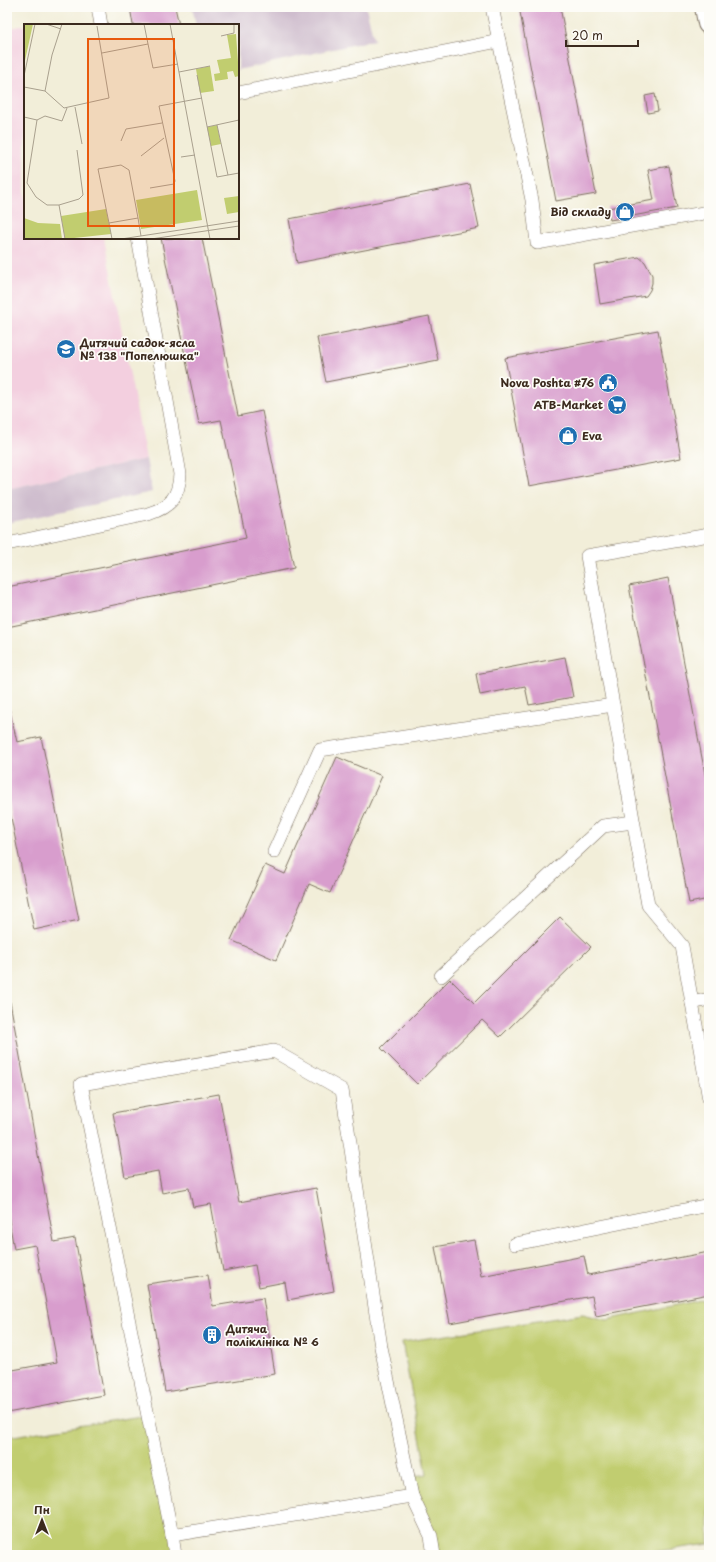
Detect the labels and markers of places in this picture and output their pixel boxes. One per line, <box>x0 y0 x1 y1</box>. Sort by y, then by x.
shop icon: Від складу <box>614 201 636 223</box>
place label: Від складу <box>550 203 611 220</box>
place label: Дитячий садок-ясла № 138 "Попелюшка" <box>79 334 199 364</box>
school or university icon: Дитячий садок-ясла № 138 "Попелюшка" <box>55 338 77 360</box>
public building icon: Nova Poshta #76 <box>597 372 619 394</box>
place label: Nova Poshta #76 <box>501 374 594 391</box>
supermarket icon: ATB-Market <box>606 394 628 416</box>
place label: ATB-Market <box>534 396 603 413</box>
shop icon: Eva <box>557 425 579 447</box>
place label: Eva <box>582 427 603 444</box>
place label: Дитяча поліклініка № 6 <box>225 1320 319 1350</box>
building icon: Дитяча поліклініка № 6 <box>201 1324 223 1346</box>

